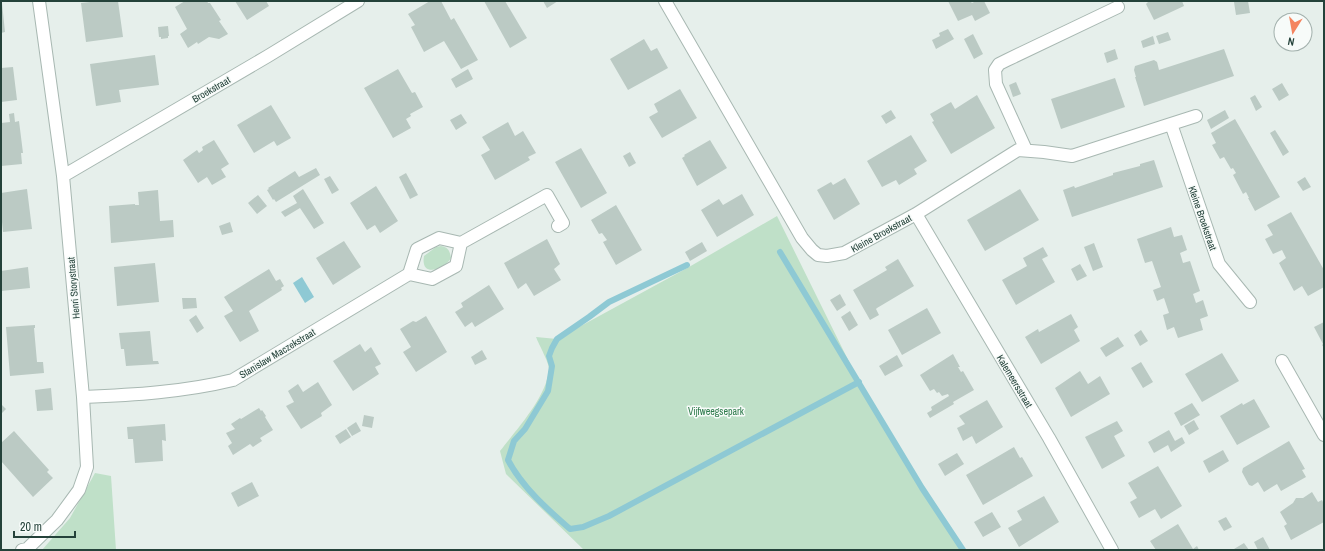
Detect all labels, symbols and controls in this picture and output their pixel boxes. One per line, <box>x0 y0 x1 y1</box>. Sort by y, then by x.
north arrow <box>1273 12 1313 52</box>
text: N <box>1287 34 1296 49</box>
street label: Broekstraat <box>190 73 233 106</box>
street label: Kleine Broekstraat <box>1185 184 1220 253</box>
street label: Kleine Broekstraat <box>849 211 915 255</box>
street label: Henri Storystraat <box>64 256 83 319</box>
street label: Stanislaw Maczekstraat <box>237 325 318 381</box>
street label: Kalemeersstraat <box>994 352 1036 411</box>
park label: Vijfweegsepark <box>688 405 745 418</box>
scale bar <box>14 513 75 539</box>
text: 20 m <box>20 519 42 535</box>

